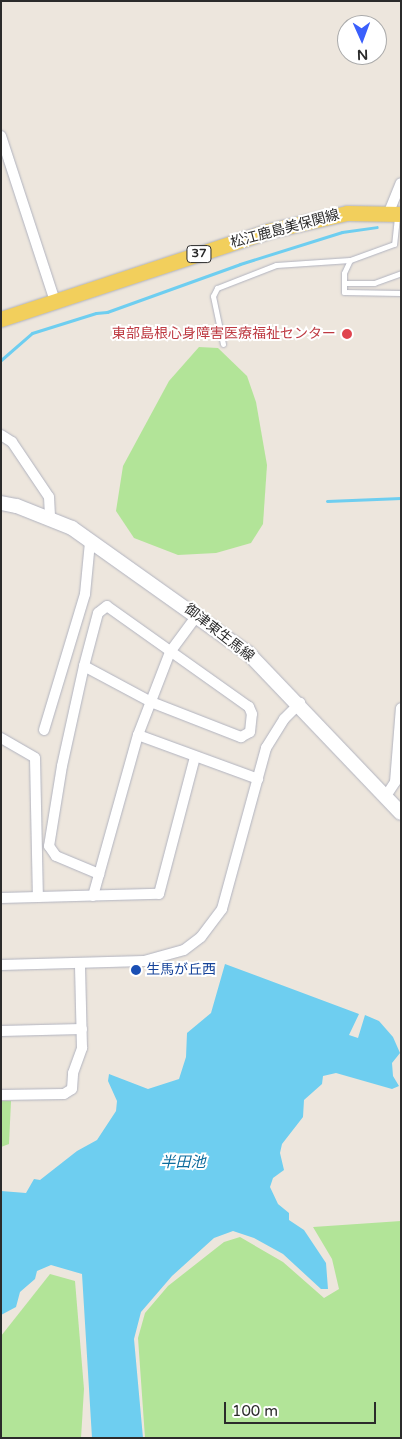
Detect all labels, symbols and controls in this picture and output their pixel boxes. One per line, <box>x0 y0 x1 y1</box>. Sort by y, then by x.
north arrow <box>337 15 387 65</box>
text: N <box>357 46 368 63</box>
street label: 松江鹿島美保関線 <box>229 206 341 252</box>
road number: 37 <box>185 244 213 264</box>
place label: 東部島根心身障害医療福祉センター <box>112 326 336 342</box>
marker: 東部島根心身障害医療福祉センター <box>340 327 354 341</box>
street label: 御津東生馬線 <box>181 601 257 665</box>
place label: 生馬が丘西 <box>146 962 216 978</box>
marker: 生馬が丘西 <box>130 964 142 976</box>
water label: 半田池 <box>161 1154 205 1172</box>
scale bar <box>227 1392 380 1424</box>
text: 100 m <box>232 1402 278 1420</box>

